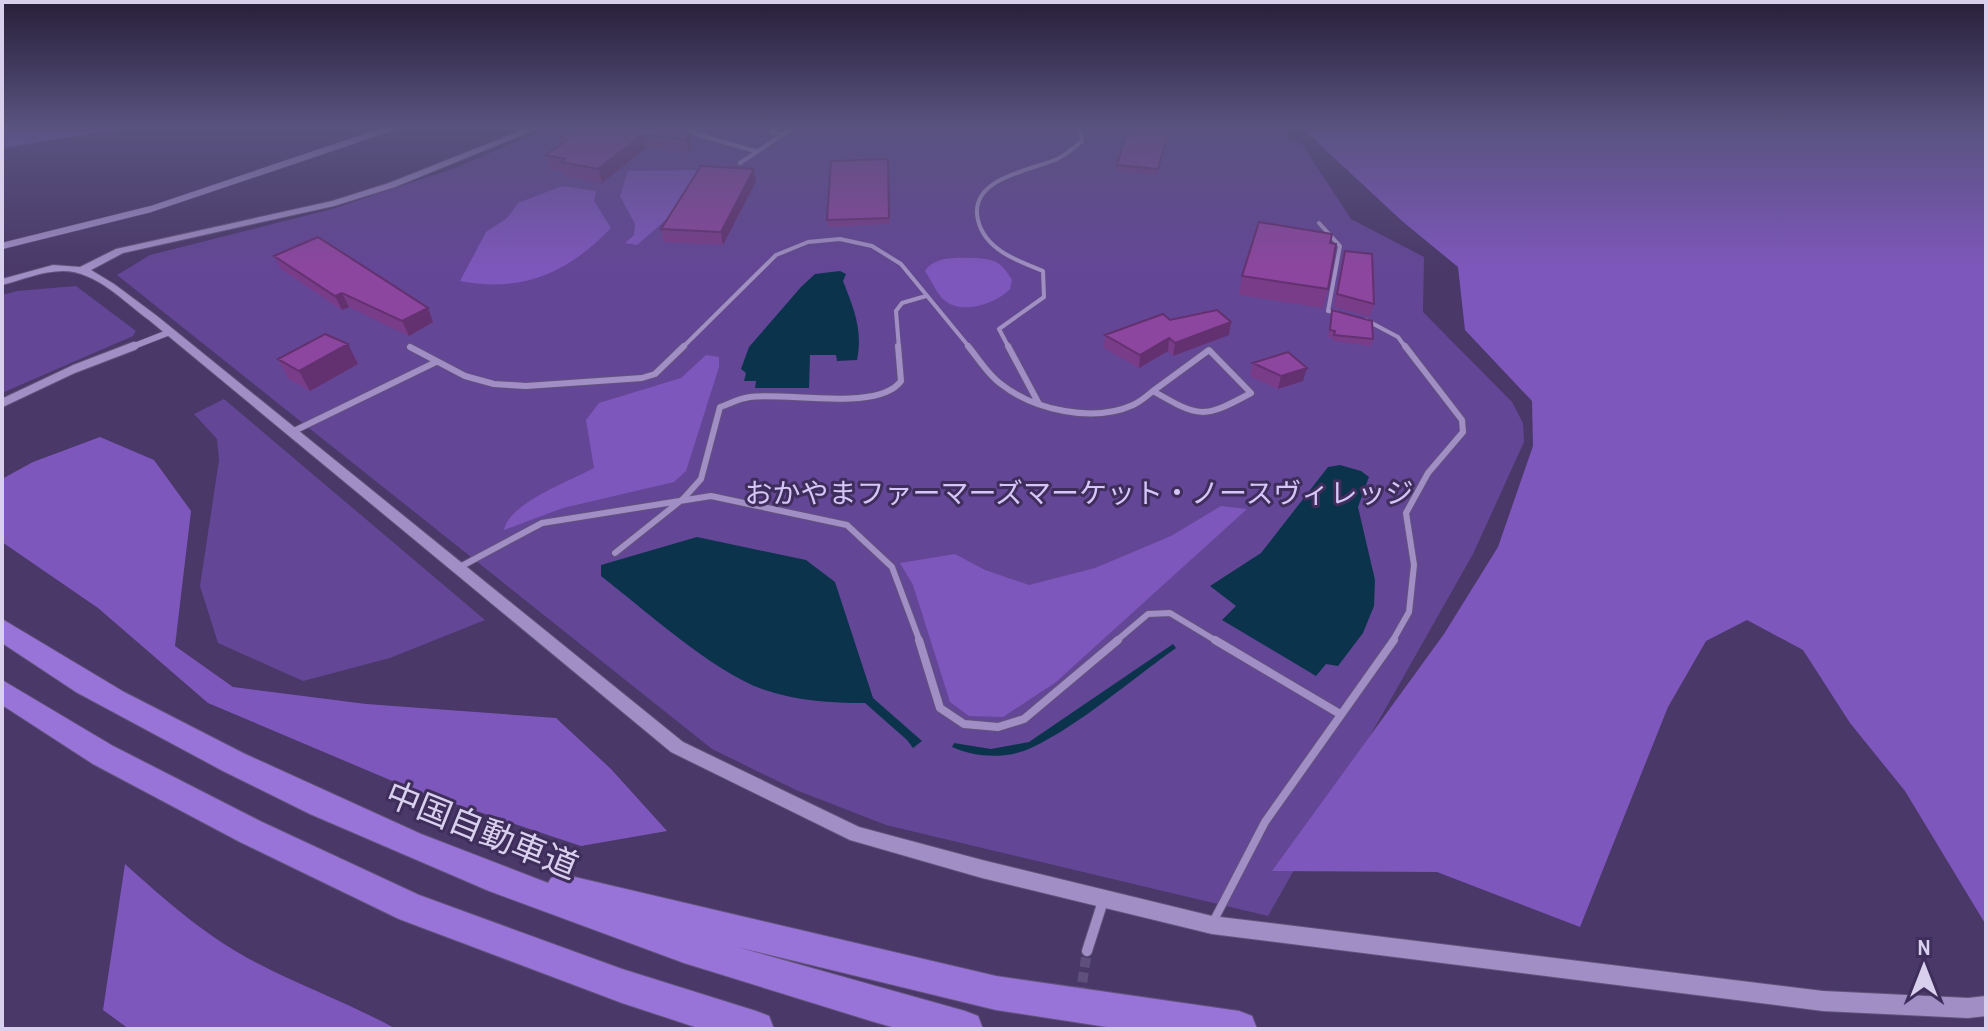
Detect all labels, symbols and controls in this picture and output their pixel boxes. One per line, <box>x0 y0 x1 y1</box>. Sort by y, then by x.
park label: おかやまファーマーズマーケット・ノースヴィレッジ <box>744 474 1414 512</box>
street label: 中国自動車道 <box>379 770 585 890</box>
north arrow <box>1884 927 1964 1007</box>
text: N <box>1917 932 1931 962</box>

